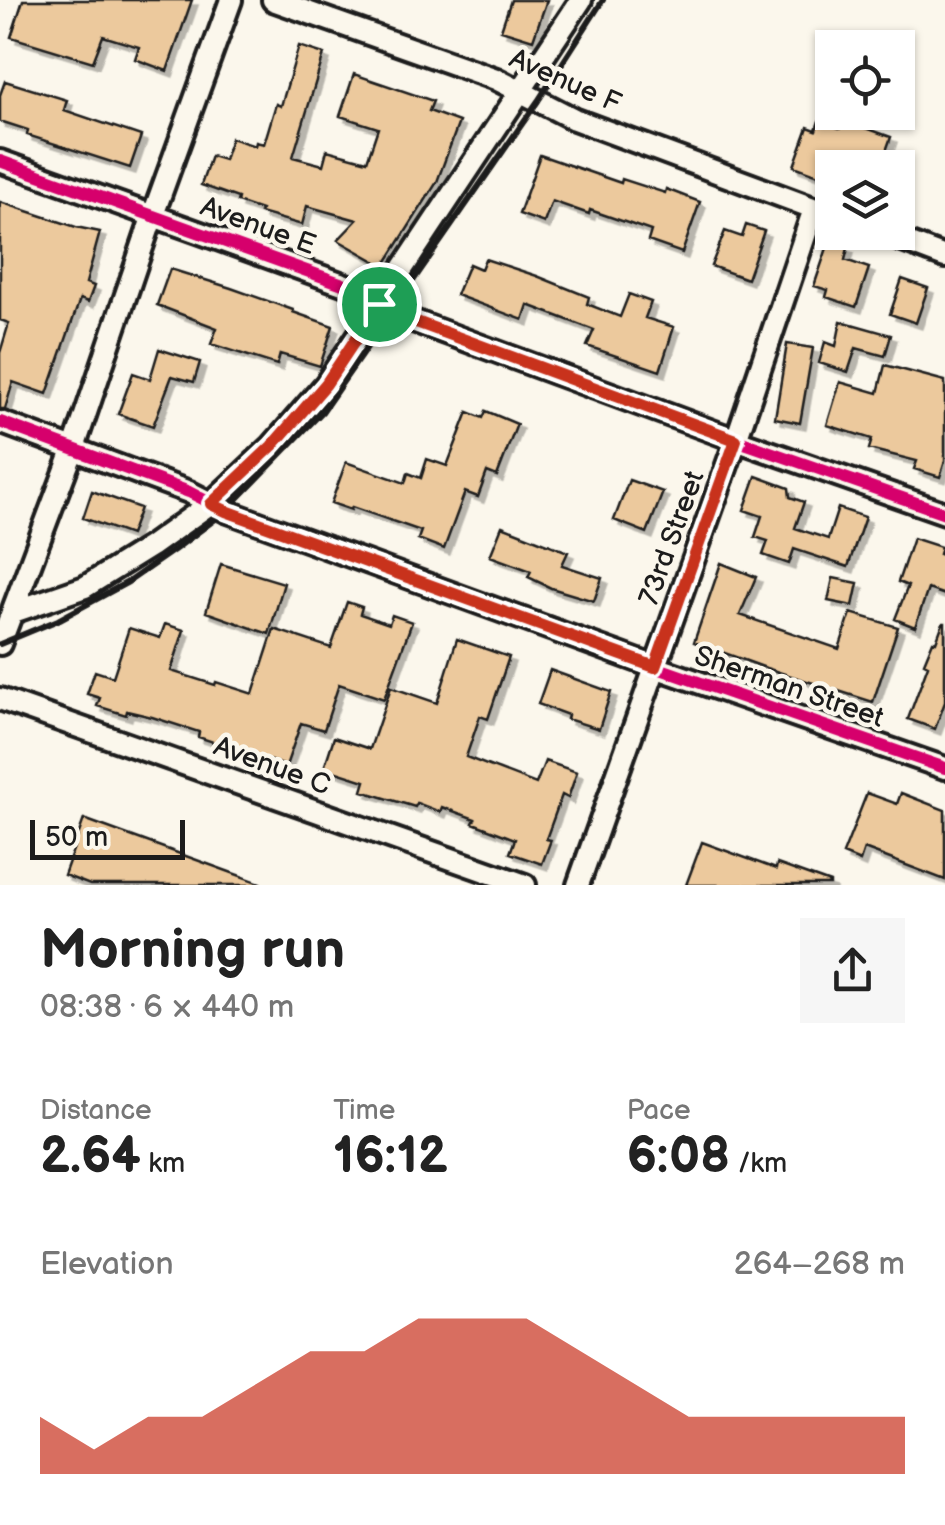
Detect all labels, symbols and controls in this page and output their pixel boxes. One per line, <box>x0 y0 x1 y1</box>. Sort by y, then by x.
map controls <box>815 30 915 250</box>
button: locate <box>815 30 915 130</box>
street label: Avenue F <box>504 42 626 120</box>
button: layers <box>815 150 915 250</box>
street label: Avenue E <box>196 190 320 262</box>
pin <box>337 262 422 347</box>
icon: arrive <box>352 277 407 332</box>
street label: 73rd Street <box>632 466 712 610</box>
street label: Sherman Street <box>690 639 888 735</box>
street label: Avenue C <box>209 730 335 802</box>
scale bar <box>30 815 185 860</box>
text: 50 m <box>45 821 108 854</box>
text: Morning run <box>40 917 345 984</box>
button: share <box>800 918 905 1023</box>
text: 08:38 · 6 × 440 m <box>40 988 294 1027</box>
text: Distance <box>40 1094 152 1127</box>
text: Time <box>333 1094 395 1127</box>
text: Pace <box>627 1094 691 1127</box>
text: 2.64 <box>40 1127 141 1187</box>
text: 16:12 <box>333 1127 448 1187</box>
text: 6:08 <box>627 1127 730 1187</box>
text: km <box>141 1147 185 1180</box>
text: /km <box>730 1147 787 1180</box>
text: Elevation <box>40 1245 173 1284</box>
text: 264–268 m <box>734 1245 905 1284</box>

